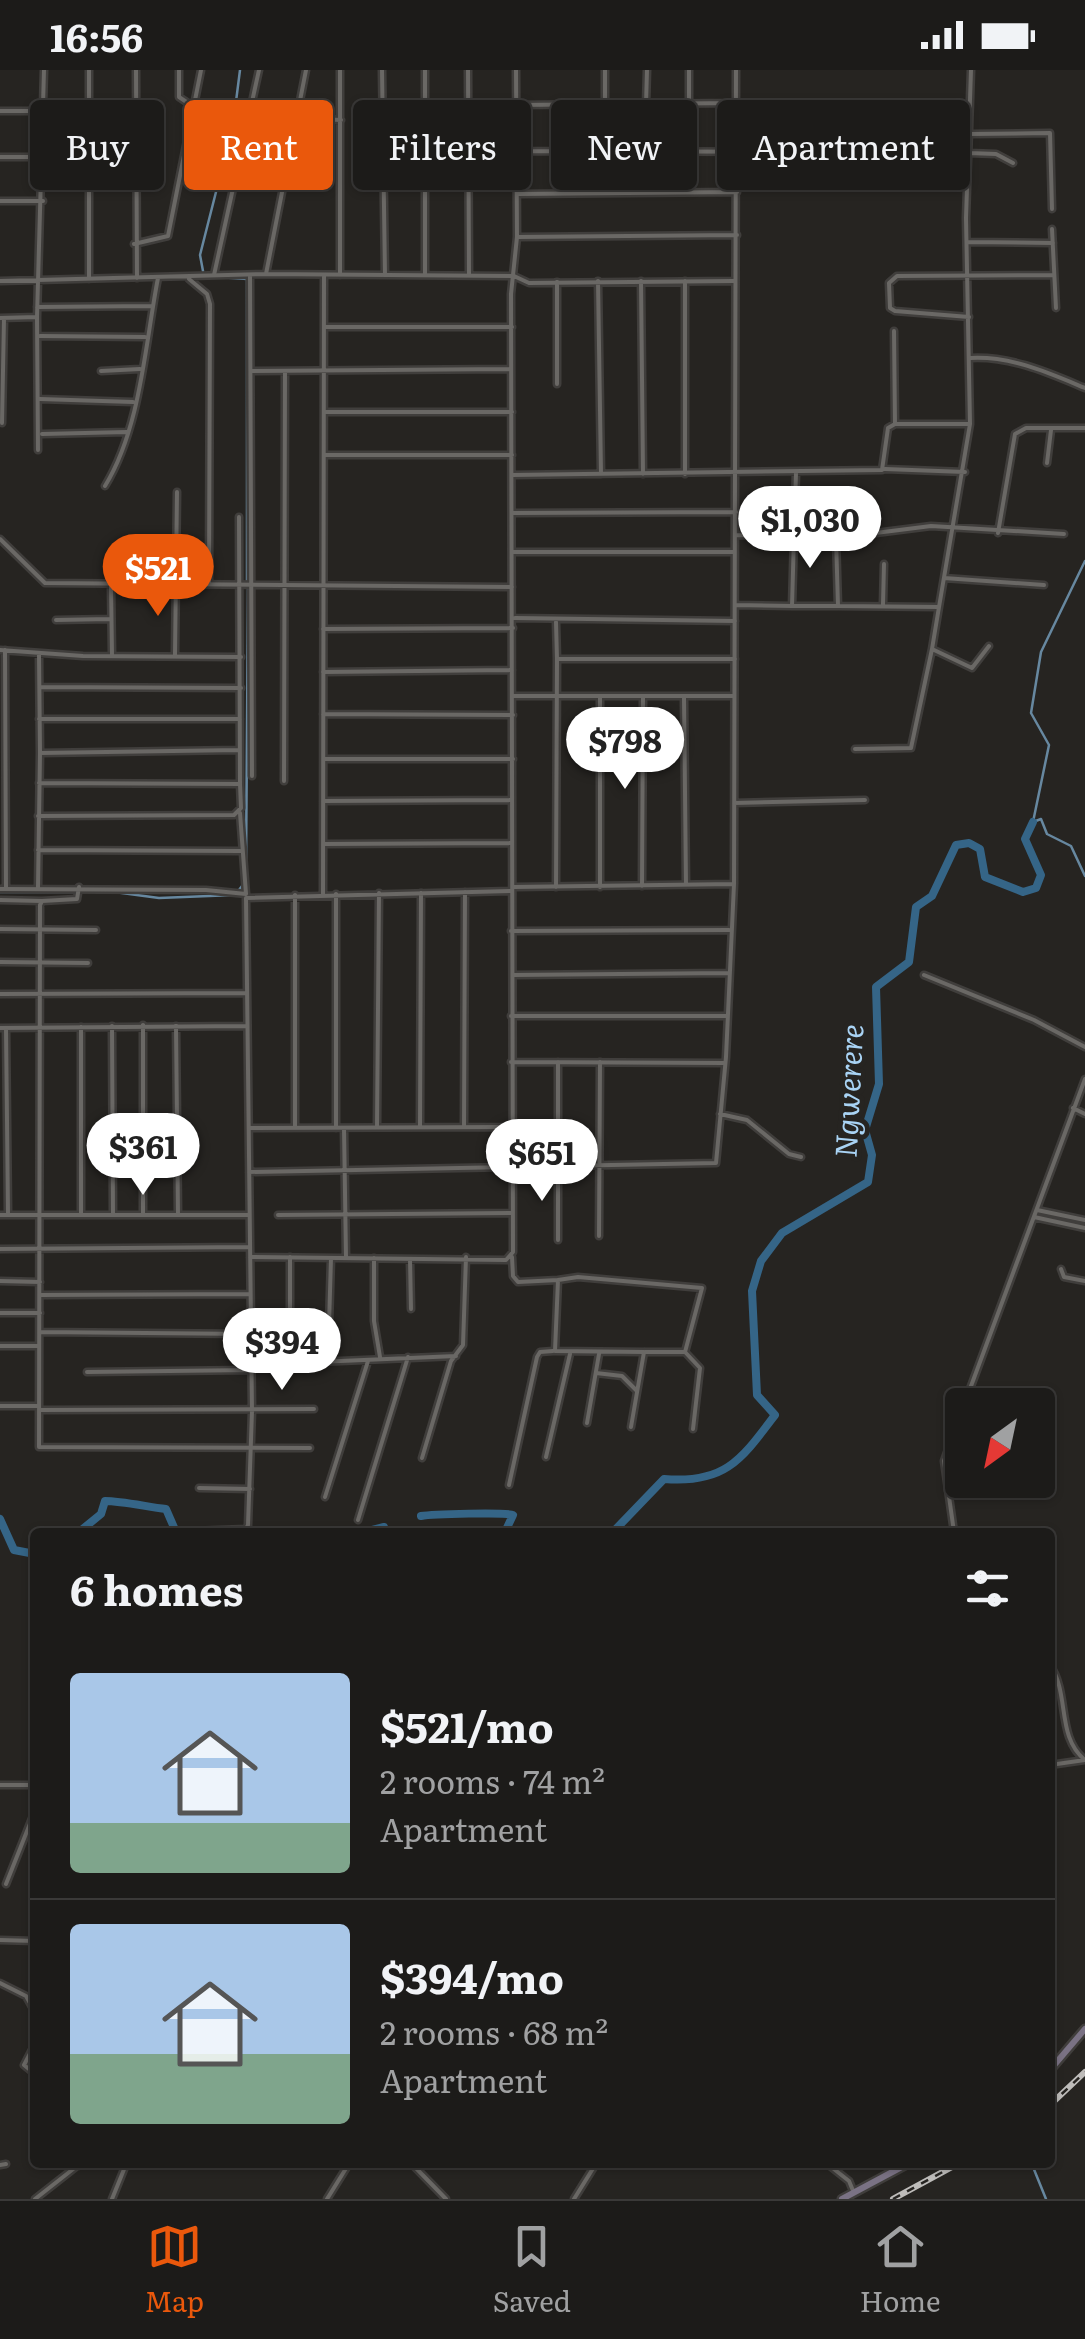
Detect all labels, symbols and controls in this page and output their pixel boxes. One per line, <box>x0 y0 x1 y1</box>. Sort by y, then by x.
text: 16:56 <box>50 7 143 64</box>
chip: Buy <box>30 100 164 190</box>
chip: Rent <box>184 100 333 190</box>
chip: Filters <box>353 100 531 190</box>
chip: New <box>551 100 697 190</box>
chip: Apartment <box>717 100 970 190</box>
pin: $1,030 <box>729 486 891 571</box>
text: $1,030 <box>760 494 860 542</box>
pin: $521 <box>99 534 217 619</box>
text: $521 <box>125 542 191 590</box>
pin: $798 <box>566 707 684 792</box>
text: $798 <box>588 715 662 763</box>
water label: Ngwerere <box>822 1023 872 1159</box>
pin: $361 <box>84 1113 202 1198</box>
pin: $651 <box>483 1119 601 1204</box>
text: $361 <box>109 1121 177 1169</box>
text: $651 <box>508 1127 576 1175</box>
pin: $394 <box>223 1308 341 1393</box>
text: $394 <box>245 1316 319 1364</box>
north arrow <box>945 1388 1055 1498</box>
map controls <box>945 1388 1055 1498</box>
text: 6 homes <box>70 1557 244 1619</box>
icon: filters <box>960 1561 1015 1616</box>
text: $521/mo <box>380 1694 554 1756</box>
icon: home <box>150 1713 270 1833</box>
text: 2 rooms · 74 m² <box>380 1756 605 1804</box>
text: Apartment <box>380 1804 547 1852</box>
text: $394/mo <box>380 1945 564 2007</box>
icon: home <box>150 1964 270 2084</box>
text: 2 rooms · 68 m² <box>380 2007 608 2055</box>
text: Apartment <box>380 2055 547 2103</box>
tab: Map <box>144 2219 204 2321</box>
tab: Saved <box>493 2219 571 2321</box>
tab: Home <box>860 2219 941 2321</box>

